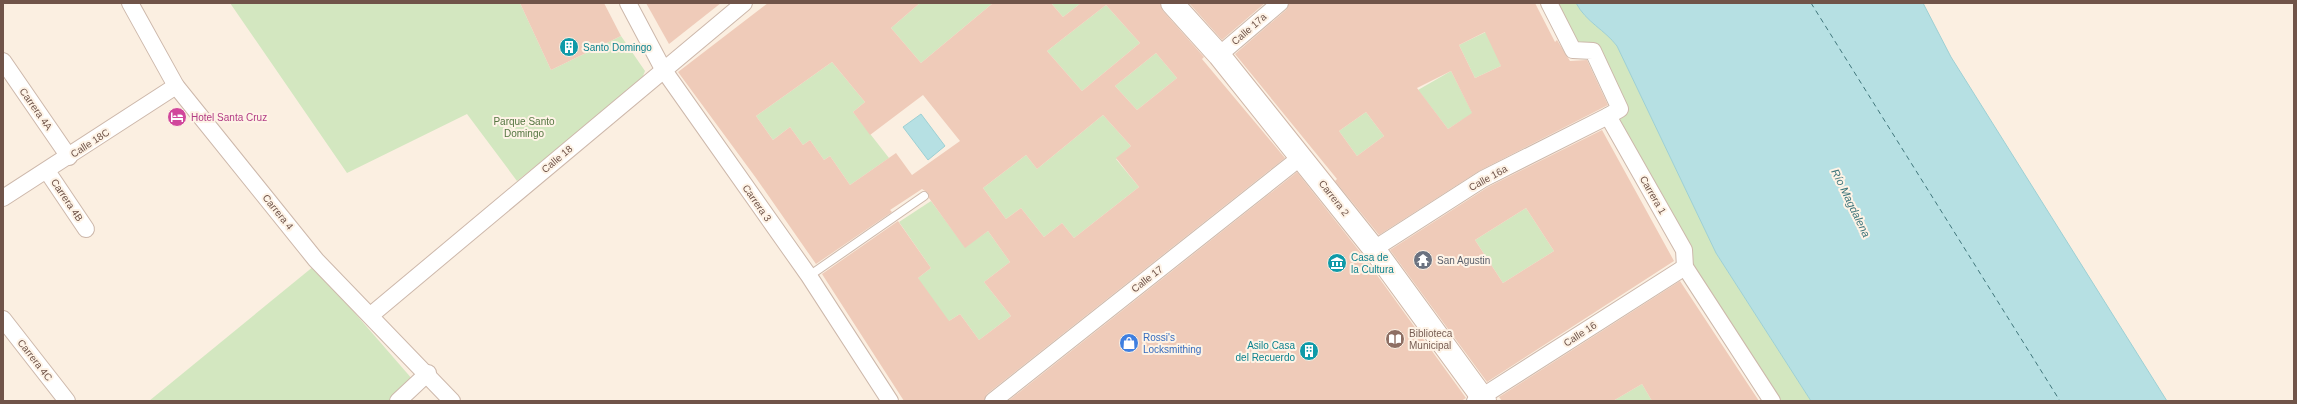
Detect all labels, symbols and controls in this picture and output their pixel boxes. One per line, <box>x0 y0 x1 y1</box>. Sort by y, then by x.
street label: Calle 17a <box>1229 11 1269 47</box>
building icon: Santo Domingo <box>558 36 580 58</box>
place label: Santo Domingo <box>583 42 652 53</box>
street label: Carrera 4A <box>17 86 55 132</box>
hotel icon: Hotel Santa Cruz <box>166 106 188 128</box>
place label: Hotel Santa Cruz <box>191 112 267 123</box>
park label: Parque Santo Domingo <box>493 116 555 139</box>
street label: Calle 18C <box>69 126 111 160</box>
street label: Calle 18 <box>539 143 575 175</box>
street label: Calle 16a <box>1467 163 1510 193</box>
water label: Río Magdalena <box>1829 167 1873 239</box>
street label: Carrera 1 <box>1638 174 1669 216</box>
street label: Carrera 4B <box>49 177 85 224</box>
street label: Carrera 2 <box>1317 178 1352 218</box>
street label: Carrera 3 <box>740 183 774 224</box>
street label: Carrera 4 <box>260 192 296 232</box>
temple icon: San Agustin <box>1412 249 1434 271</box>
museum icon: Casa de la Cultura <box>1326 252 1348 274</box>
place label: Casa de la Cultura <box>1351 252 1394 275</box>
place label: San Agustin <box>1437 255 1490 266</box>
street label: Calle 17 <box>1129 263 1165 295</box>
street label: Calle 16 <box>1562 319 1599 349</box>
library icon: Biblioteca Municipal <box>1384 328 1406 350</box>
place label: Biblioteca Municipal <box>1409 328 1453 351</box>
shop icon: Rossi's Locksmithing <box>1118 332 1140 354</box>
place label: Rossi's Locksmithing <box>1143 332 1201 355</box>
street label: Carrera 4C <box>15 337 55 383</box>
place label: Asilo Casa del Recuerdo <box>1236 340 1295 363</box>
building icon: Asilo Casa del Recuerdo <box>1298 340 1320 362</box>

